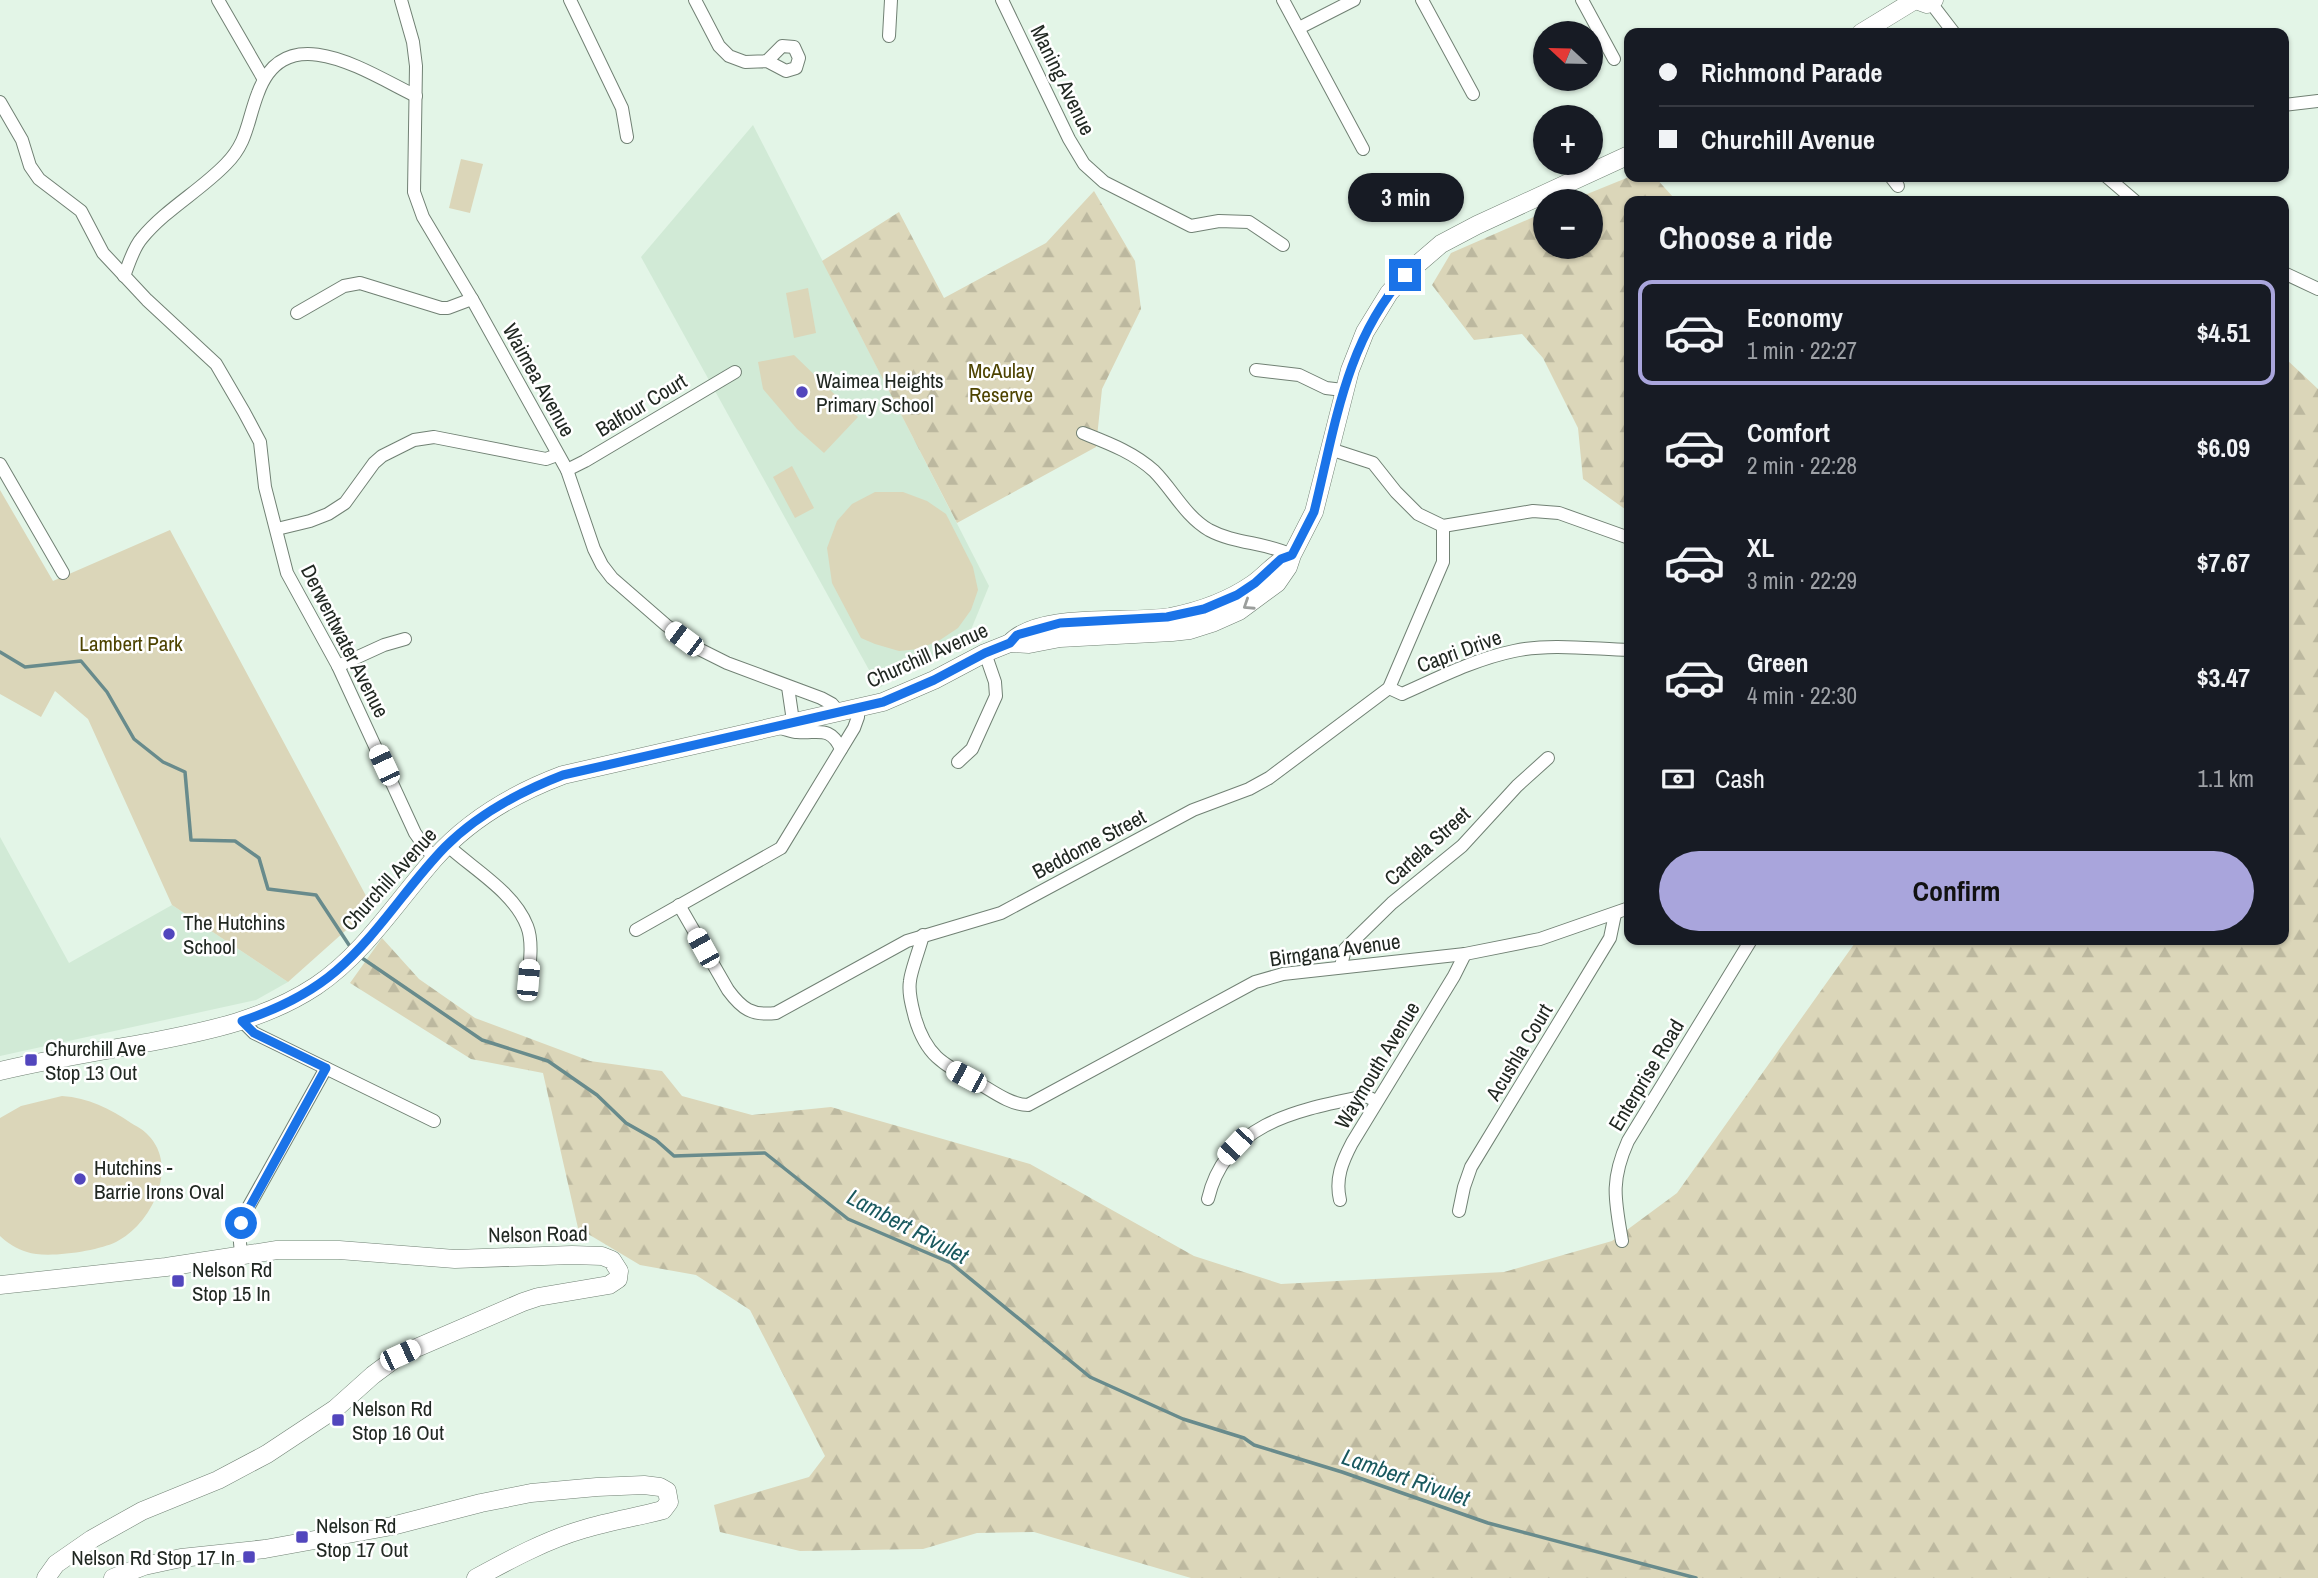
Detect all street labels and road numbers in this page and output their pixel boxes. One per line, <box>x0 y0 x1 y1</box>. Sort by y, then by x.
street label: Maning Avenue <box>1024 20 1102 140</box>
street label: Waimea Avenue <box>496 318 582 442</box>
street label: Balfour Court <box>590 366 692 444</box>
street label: Derwentwater Avenue <box>294 559 396 723</box>
street label: Churchill Avenue <box>862 615 992 695</box>
street label: Capri Drive <box>1413 622 1505 680</box>
street label: Cartela Street <box>1378 800 1476 892</box>
street label: Beddome Street <box>1027 802 1151 886</box>
street label: Churchill Avenue <box>335 821 443 937</box>
street label: Birngana Avenue <box>1268 926 1402 974</box>
street label: Waymouth Avenue <box>1328 996 1426 1134</box>
street label: Acushla Court <box>1478 998 1559 1107</box>
street label: Enterprise Road <box>1601 1014 1691 1136</box>
street label: Nelson Road <box>488 1219 588 1249</box>

